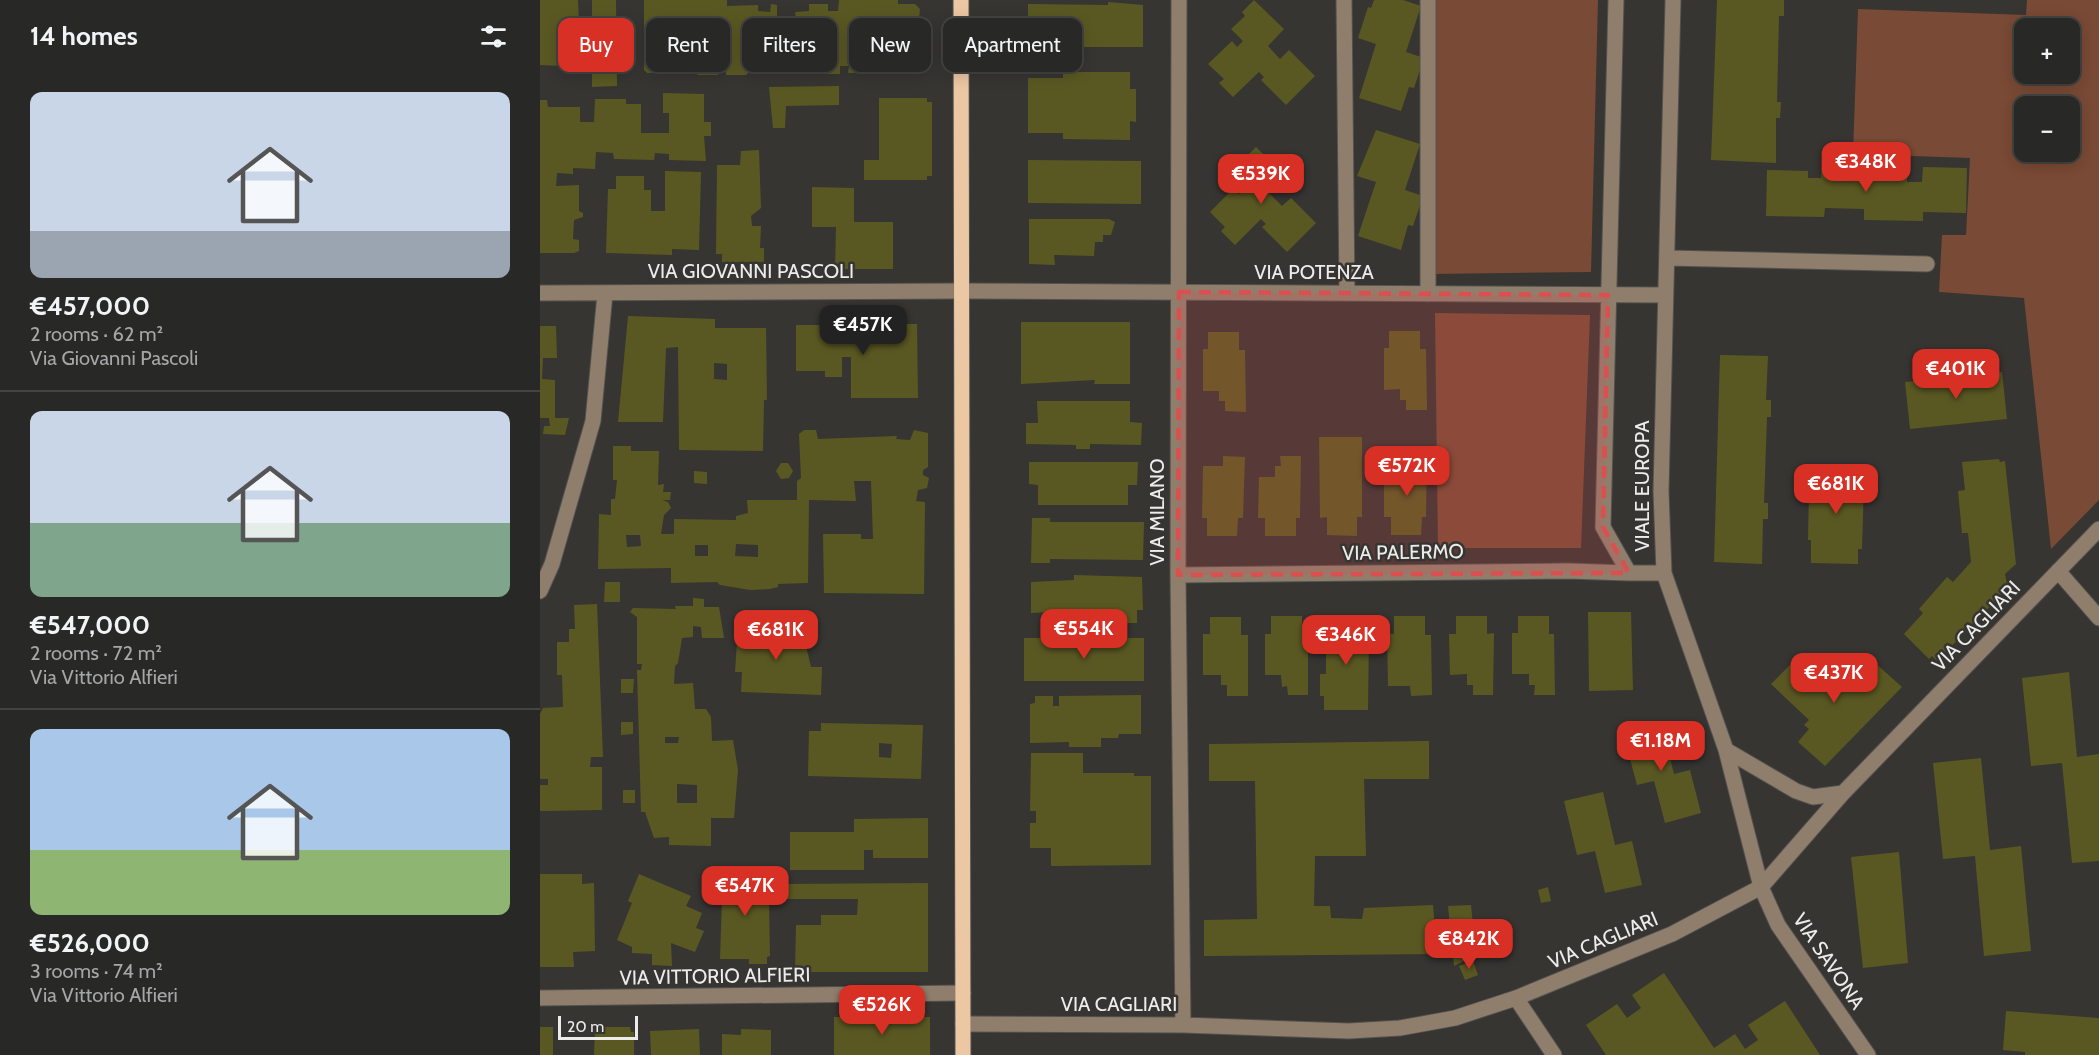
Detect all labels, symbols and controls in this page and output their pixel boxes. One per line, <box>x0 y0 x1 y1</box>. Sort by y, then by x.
chip: Buy <box>558 18 634 72</box>
chip: Rent <box>646 18 730 72</box>
chip: Filters <box>742 18 837 72</box>
chip: New <box>849 18 931 72</box>
chip: Apartment <box>943 18 1082 72</box>
map controls <box>2014 18 2080 162</box>
button: + <box>2014 18 2080 84</box>
text: 14 homes <box>30 20 138 52</box>
icon: filters <box>477 20 510 53</box>
button: − <box>2014 96 2080 162</box>
icon: home <box>216 131 324 239</box>
pin: €348K <box>1824 142 1908 193</box>
text: €348K <box>1836 149 1896 173</box>
pin: €539K <box>1219 154 1303 205</box>
text: €539K <box>1232 161 1290 185</box>
street label: VIA GIOVANNI PASCOLI <box>648 259 854 283</box>
street label: VIA POTENZA <box>1254 260 1374 284</box>
text: €457,000 <box>30 290 150 322</box>
pin: €457K <box>821 305 905 356</box>
text: €457K <box>834 312 892 336</box>
text: 2 rooms · 62 m² <box>30 322 163 346</box>
text: Via Giovanni Pascoli <box>30 346 198 370</box>
pin: €401K <box>1914 349 1998 400</box>
text: €401K <box>1926 356 1986 380</box>
street label: VIALE EUROPA <box>1630 420 1654 552</box>
pin: €572K <box>1365 446 1449 497</box>
icon: home <box>216 450 324 558</box>
text: €572K <box>1379 453 1435 477</box>
street label: VIA MILANO <box>1145 458 1169 566</box>
pin: €681K <box>1794 464 1878 515</box>
text: €681K <box>1808 471 1864 495</box>
street label: VIA PALERMO <box>1342 539 1464 565</box>
street label: VIA CAGLIARI <box>1927 576 2025 676</box>
text: €547,000 <box>30 609 150 641</box>
pin: €554K <box>1042 609 1126 660</box>
pin: €681K <box>734 610 818 661</box>
pin: €346K <box>1304 615 1388 666</box>
text: €554K <box>1054 616 1114 640</box>
text: €681K <box>748 617 804 641</box>
text: €346K <box>1316 622 1376 646</box>
text: 2 rooms · 72 m² <box>30 641 162 665</box>
pin: €437K <box>1792 653 1876 704</box>
text: €437K <box>1805 660 1863 684</box>
text: Via Vittorio Alfieri <box>30 665 178 689</box>
pin: €1.18M <box>1612 721 1710 772</box>
text: €1.18M <box>1631 728 1691 752</box>
icon: home <box>216 768 324 876</box>
pin: €547K <box>703 866 787 917</box>
text: €547K <box>716 873 774 897</box>
street label: VIA CAGLIARI <box>1545 906 1661 974</box>
street label: VIA SAVONA <box>1788 908 1870 1014</box>
pin: €842K <box>1427 919 1511 970</box>
text: €842K <box>1439 926 1499 950</box>
text: €526,000 <box>30 927 150 959</box>
text: 3 rooms · 74 m² <box>30 959 163 983</box>
street label: VIA VITTORIO ALFIERI <box>619 962 811 990</box>
text: Via Vittorio Alfieri <box>30 983 178 1007</box>
pin: €526K <box>840 985 924 1036</box>
text: €526K <box>853 992 911 1016</box>
street label: VIA CAGLIARI <box>1061 992 1177 1016</box>
scale bar <box>558 1013 638 1040</box>
text: 20 m <box>567 1017 604 1036</box>

